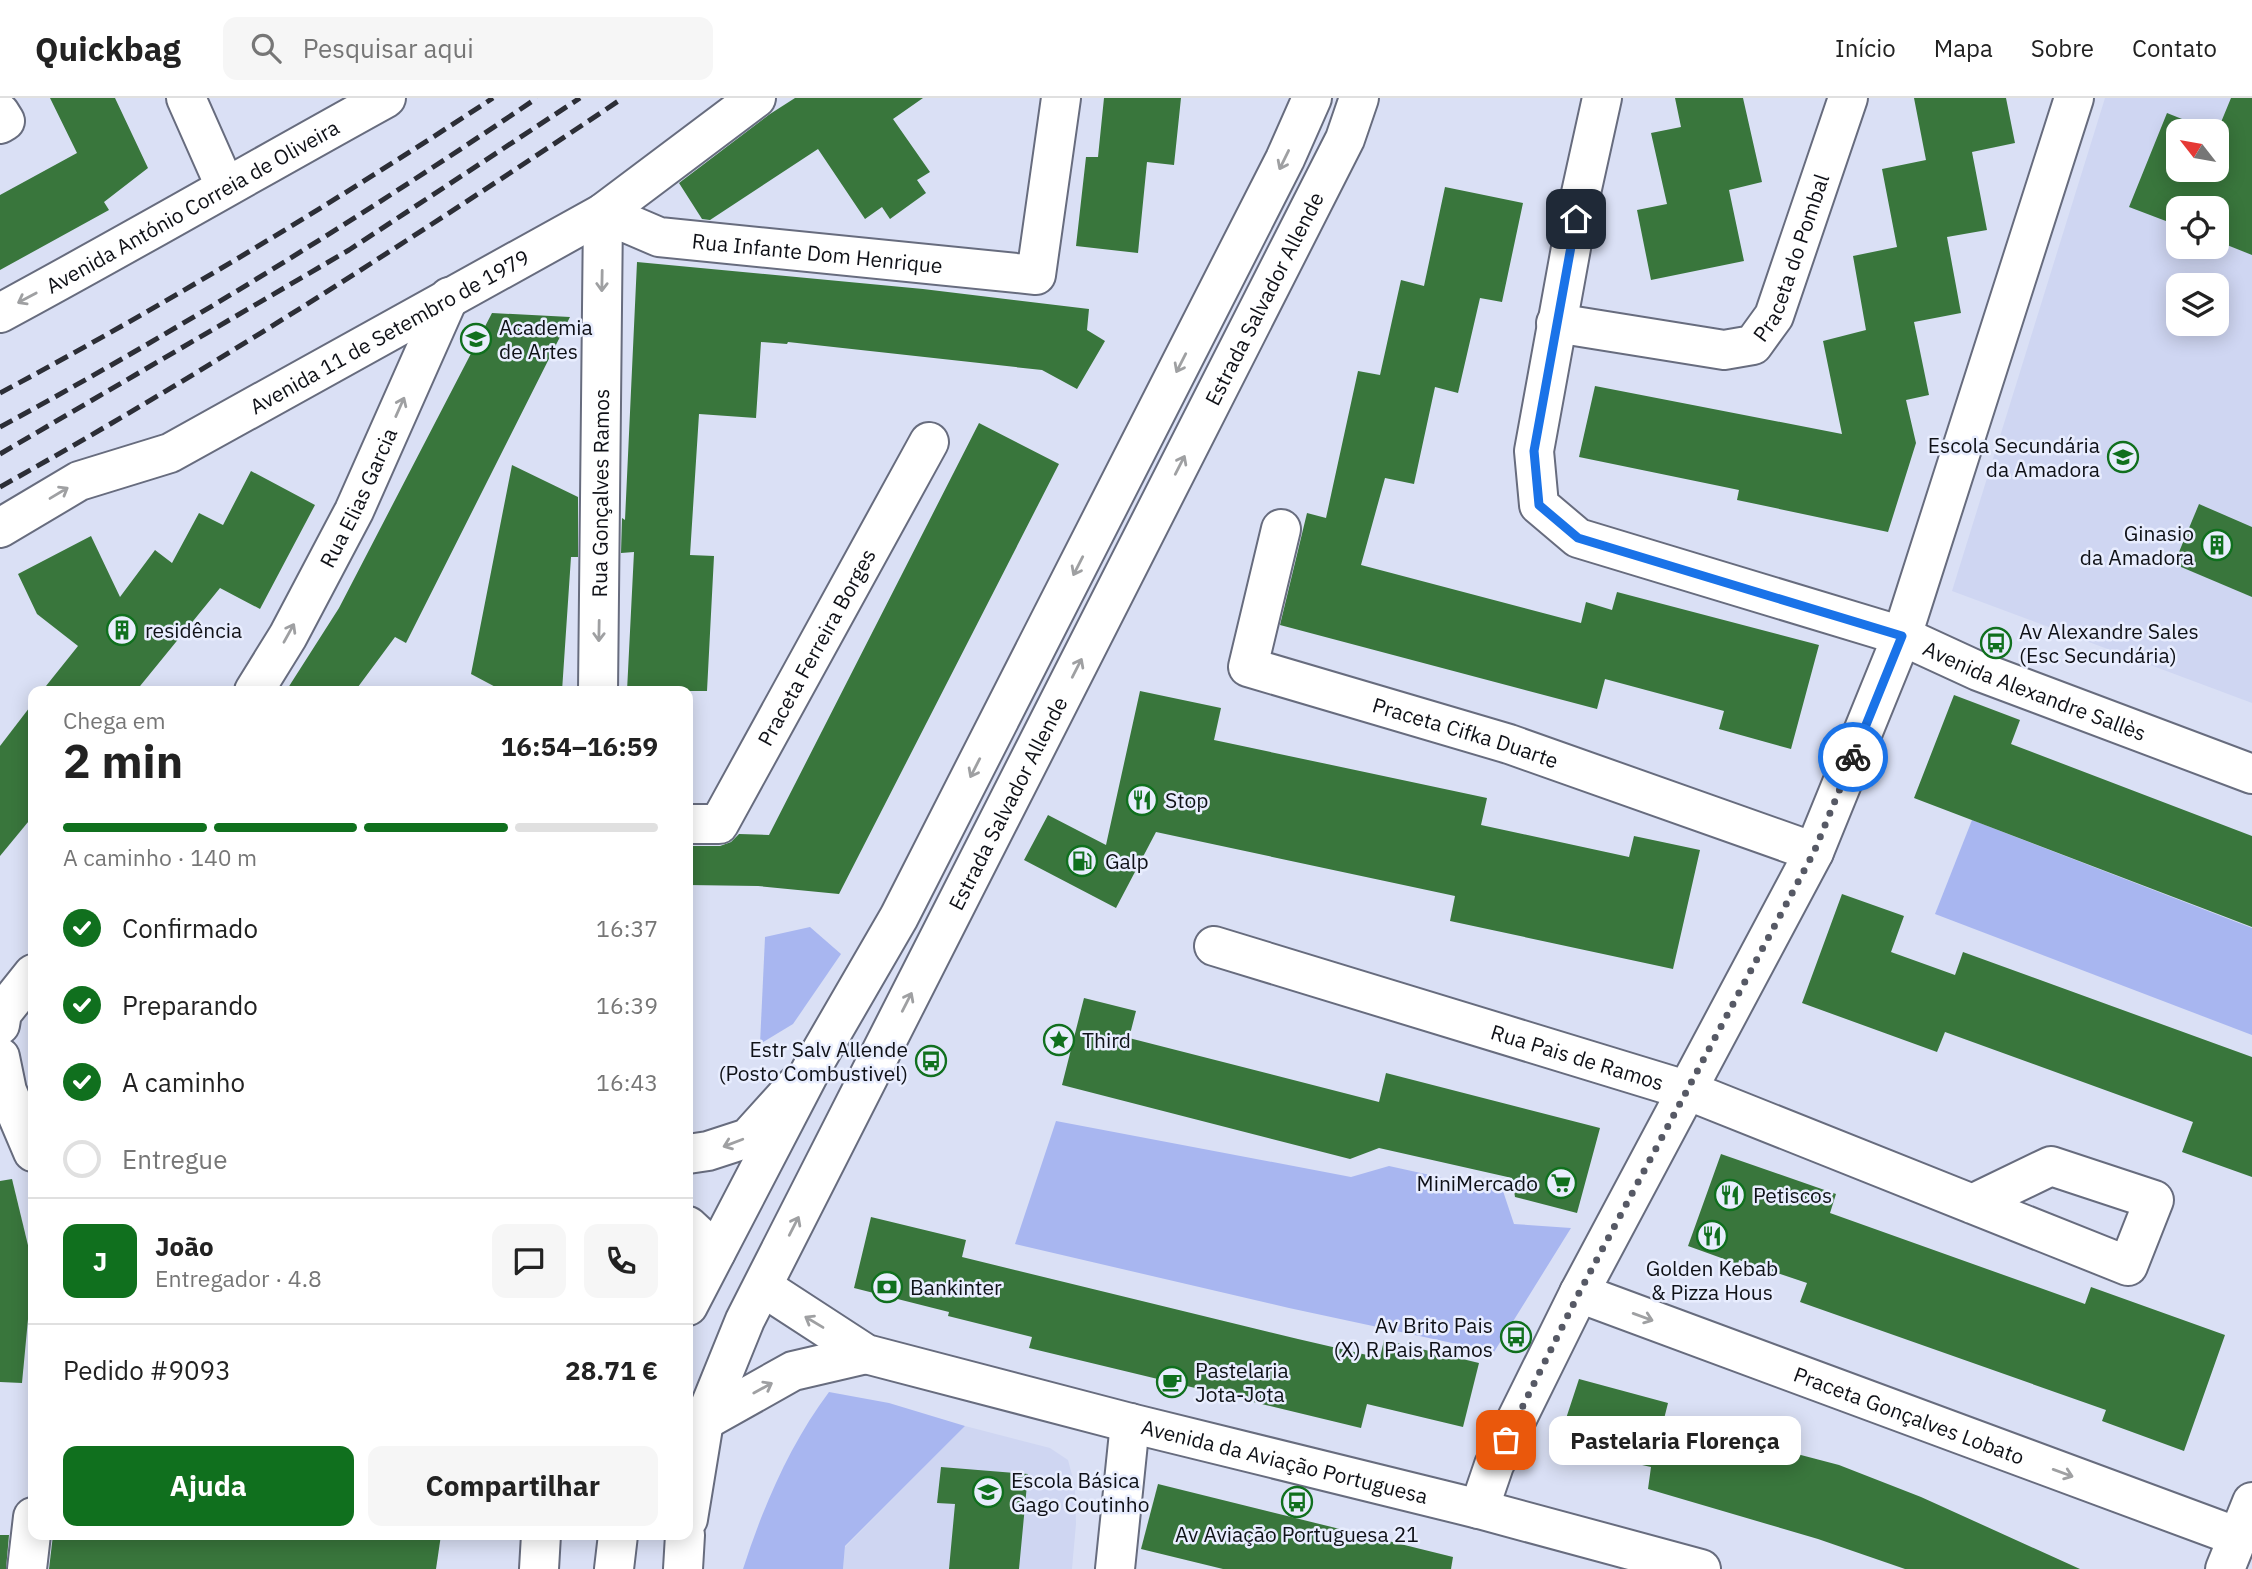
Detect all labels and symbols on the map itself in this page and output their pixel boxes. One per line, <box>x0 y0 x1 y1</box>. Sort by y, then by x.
street label: Avenida António Correia de Oliveira <box>41 113 344 300</box>
north arrow <box>2166 119 2230 182</box>
one-way arrow <box>1277 149 1291 170</box>
street label: Praceta do Pombal <box>1746 170 1835 347</box>
street label: Estrada Salvador Allende <box>1198 187 1330 410</box>
pin <box>1546 189 1606 249</box>
street label: Rua Infante Dom Henrique <box>691 226 944 280</box>
street label: Avenida 11 de Setembro de 1979 <box>245 243 534 420</box>
one-way arrow <box>596 269 609 292</box>
one-way arrow <box>17 292 38 306</box>
place label: Academia de Artes <box>499 313 593 365</box>
school or university icon: Academia de Artes <box>459 322 493 356</box>
one-way arrow <box>1173 352 1187 373</box>
street label: Rua Gonçalves Ramos <box>585 388 615 598</box>
one-way arrow <box>394 397 407 418</box>
street label: Rua Elias Garcia <box>313 423 403 572</box>
place label: Escola Secundária da Amadora <box>1928 431 2100 483</box>
school or university icon: Escola Secundária da Amadora <box>2106 440 2140 474</box>
one-way arrow <box>1173 455 1187 476</box>
one-way arrow <box>48 486 68 500</box>
place label: Ginasio da Amadora <box>2080 519 2194 571</box>
building icon: Ginasio da Amadora <box>2200 528 2234 562</box>
street label: Praceta Ferreira Borges <box>751 543 882 751</box>
one-way arrow <box>1070 555 1084 576</box>
building icon: residência <box>105 613 139 647</box>
place label: residência <box>145 616 242 644</box>
place label: Av Alexandre Sales (Esc Secundária) <box>2019 617 2199 669</box>
one-way arrow <box>592 619 606 642</box>
one-way arrow <box>282 623 296 643</box>
bus stop icon: Av Alexandre Sales (Esc Secundária) <box>1979 626 2013 660</box>
street label: Avenida Alexandre Sallès <box>1919 634 2150 747</box>
one-way arrow <box>1070 658 1084 679</box>
street label: Praceta Cifka Duarte <box>1369 691 1562 774</box>
street label: Estrada Salvador Allende <box>942 692 1073 915</box>
courier <box>1818 722 1888 792</box>
one-way arrow <box>967 758 981 778</box>
restaurant icon: Stop <box>1125 783 1159 817</box>
place label: Stop <box>1165 786 1208 814</box>
fuel station icon: Galp <box>1065 844 1099 878</box>
place label: Galp <box>1105 847 1149 875</box>
one-way arrow <box>901 992 915 1012</box>
street label: Rua Pais de Ramos <box>1488 1017 1667 1097</box>
place icon: Third <box>1042 1023 1076 1057</box>
place label: Third <box>1082 1026 1131 1054</box>
place label: Estr Salv Allende (Posto Combustivel) <box>718 1035 908 1087</box>
bus stop icon: Estr Salv Allende (Posto Combustivel) <box>914 1044 948 1078</box>
one-way arrow <box>723 1138 745 1151</box>
supermarket icon: MiniMercado <box>1544 1166 1578 1200</box>
place label: MiniMercado <box>1417 1169 1538 1197</box>
restaurant icon: Petiscos <box>1713 1178 1747 1212</box>
place label: Petiscos <box>1753 1181 1832 1209</box>
one-way arrow <box>787 1217 801 1237</box>
restaurant icon: Golden Kebab & Pizza Hous <box>1695 1219 1729 1253</box>
place label: Golden Kebab & Pizza Hous <box>1646 1254 1778 1306</box>
bank icon: Bankinter <box>870 1270 904 1304</box>
place label: Bankinter <box>910 1273 1002 1301</box>
place label: Av Brito Pais (X) R Pais Ramos <box>1334 1311 1493 1363</box>
one-way arrow <box>1631 1312 1653 1324</box>
one-way arrow <box>804 1314 824 1328</box>
bus stop icon: Av Brito Pais (X) R Pais Ramos <box>1499 1320 1533 1354</box>
place label: Pastelaria Jota-Jota <box>1195 1356 1289 1408</box>
street label: Praceta Gonçalves Lobato <box>1790 1360 2028 1471</box>
cafe icon: Pastelaria Jota-Jota <box>1155 1365 1189 1399</box>
one-way arrow <box>752 1381 773 1394</box>
pin <box>1476 1410 1536 1470</box>
street label: Avenida da Aviação Portuguesa <box>1138 1412 1431 1510</box>
callout: Pastelaria Florença <box>1548 1416 1800 1464</box>
place label: Escola Básica Gago Coutinho <box>1011 1466 1149 1518</box>
one-way arrow <box>2051 1467 2073 1480</box>
school or university icon: Escola Básica Gago Coutinho <box>971 1475 1005 1509</box>
bus stop icon: Av Aviação Portuguesa 21 <box>1280 1485 1314 1519</box>
place label: Av Aviação Portuguesa 21 <box>1175 1520 1419 1548</box>

